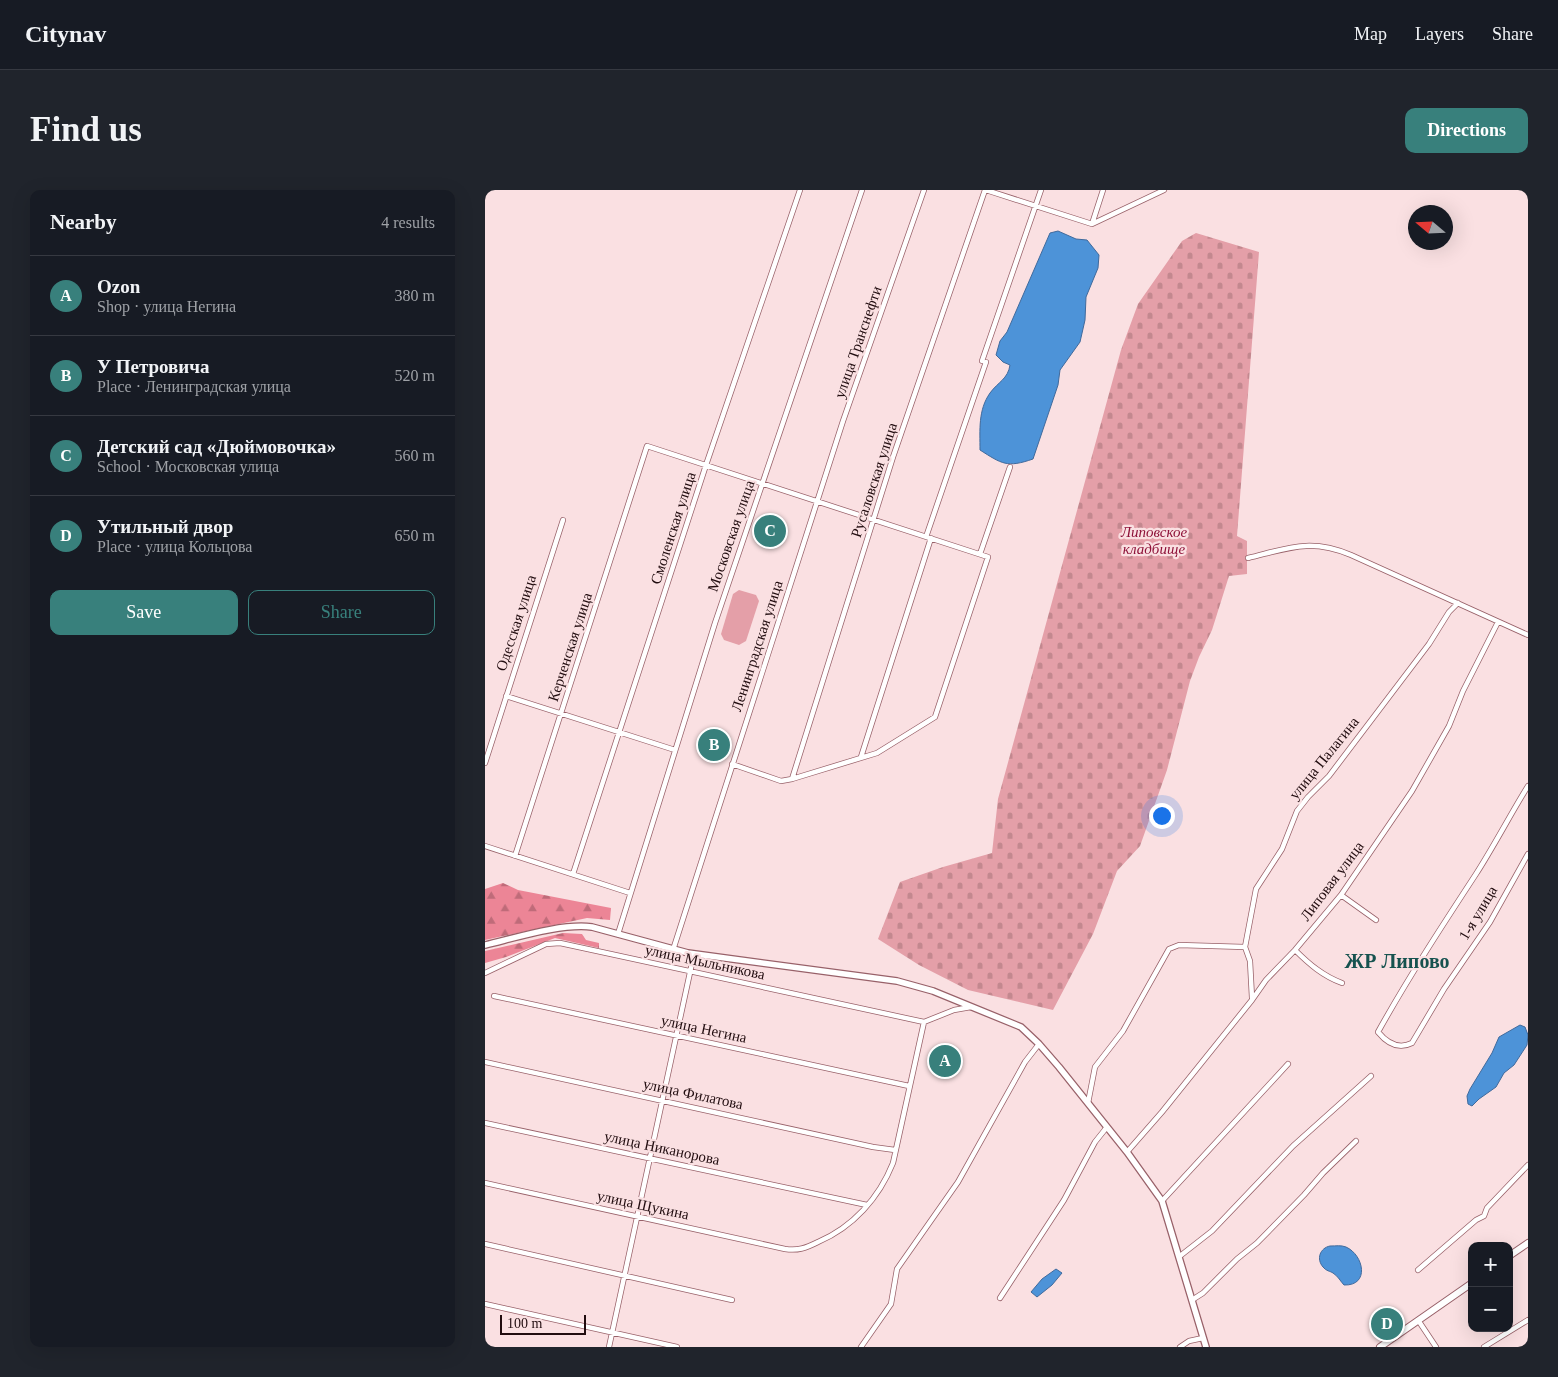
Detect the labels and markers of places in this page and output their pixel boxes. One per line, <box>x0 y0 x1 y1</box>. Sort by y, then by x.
pin: C <box>754 512 786 550</box>
pin: B <box>698 726 730 764</box>
pin: A <box>929 1042 961 1080</box>
pin: D <box>1371 1305 1403 1343</box>

